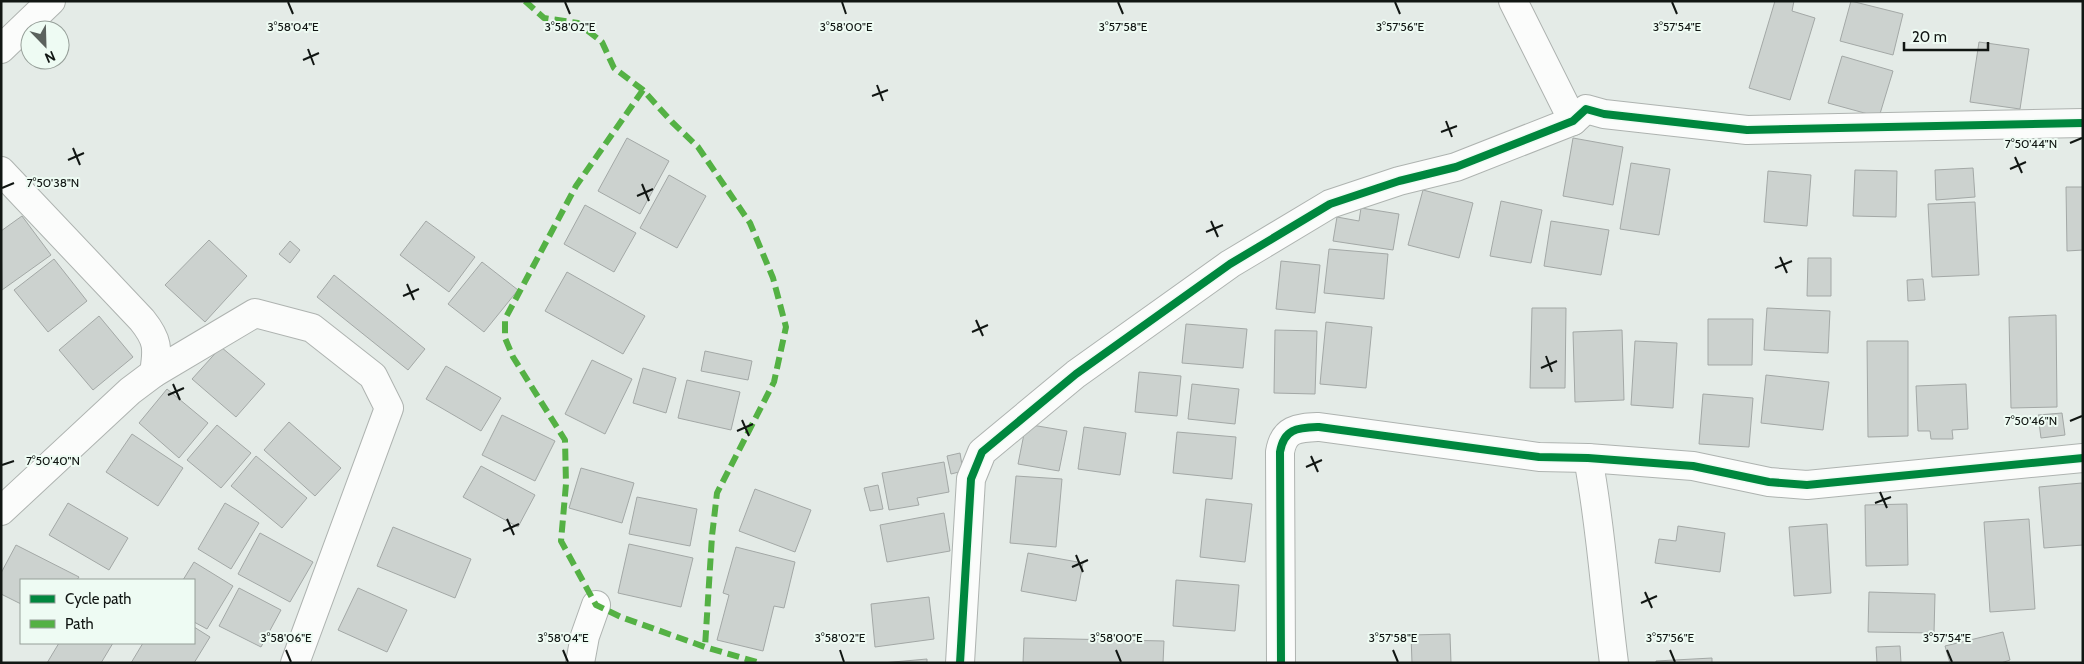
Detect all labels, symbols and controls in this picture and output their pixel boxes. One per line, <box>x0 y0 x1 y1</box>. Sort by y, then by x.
text: 3°58'04"E <box>267 19 319 34</box>
text: 3°58'02"E <box>545 19 596 34</box>
text: 3°58'00"E <box>819 19 873 34</box>
text: 3°57'58"E <box>1099 19 1148 34</box>
text: 3°57'56"E <box>1376 19 1425 34</box>
text: 3°57'54"E <box>1653 19 1702 34</box>
north arrow <box>20 20 70 70</box>
scale bar <box>1904 20 1988 52</box>
text: 20 m <box>1912 28 1947 46</box>
text: N <box>42 47 58 67</box>
text: 7°50'44"N <box>2005 136 2057 151</box>
text: 7°50'38"N <box>27 175 79 190</box>
text: 7°50'46"N <box>2005 413 2057 428</box>
text: 7°50'40"N <box>26 453 80 468</box>
legend <box>20 579 195 644</box>
text: Cycle path <box>65 590 131 608</box>
text: Path <box>65 615 94 633</box>
text: 3°58'06"E <box>260 630 312 645</box>
text: 3°58'04"E <box>537 630 589 645</box>
text: 3°58'02"E <box>815 630 866 645</box>
text: 3°58'00"E <box>1089 630 1143 645</box>
text: 3°57'58"E <box>1369 630 1418 645</box>
text: 3°57'56"E <box>1646 630 1695 645</box>
text: 3°57'54"E <box>1923 630 1972 645</box>

